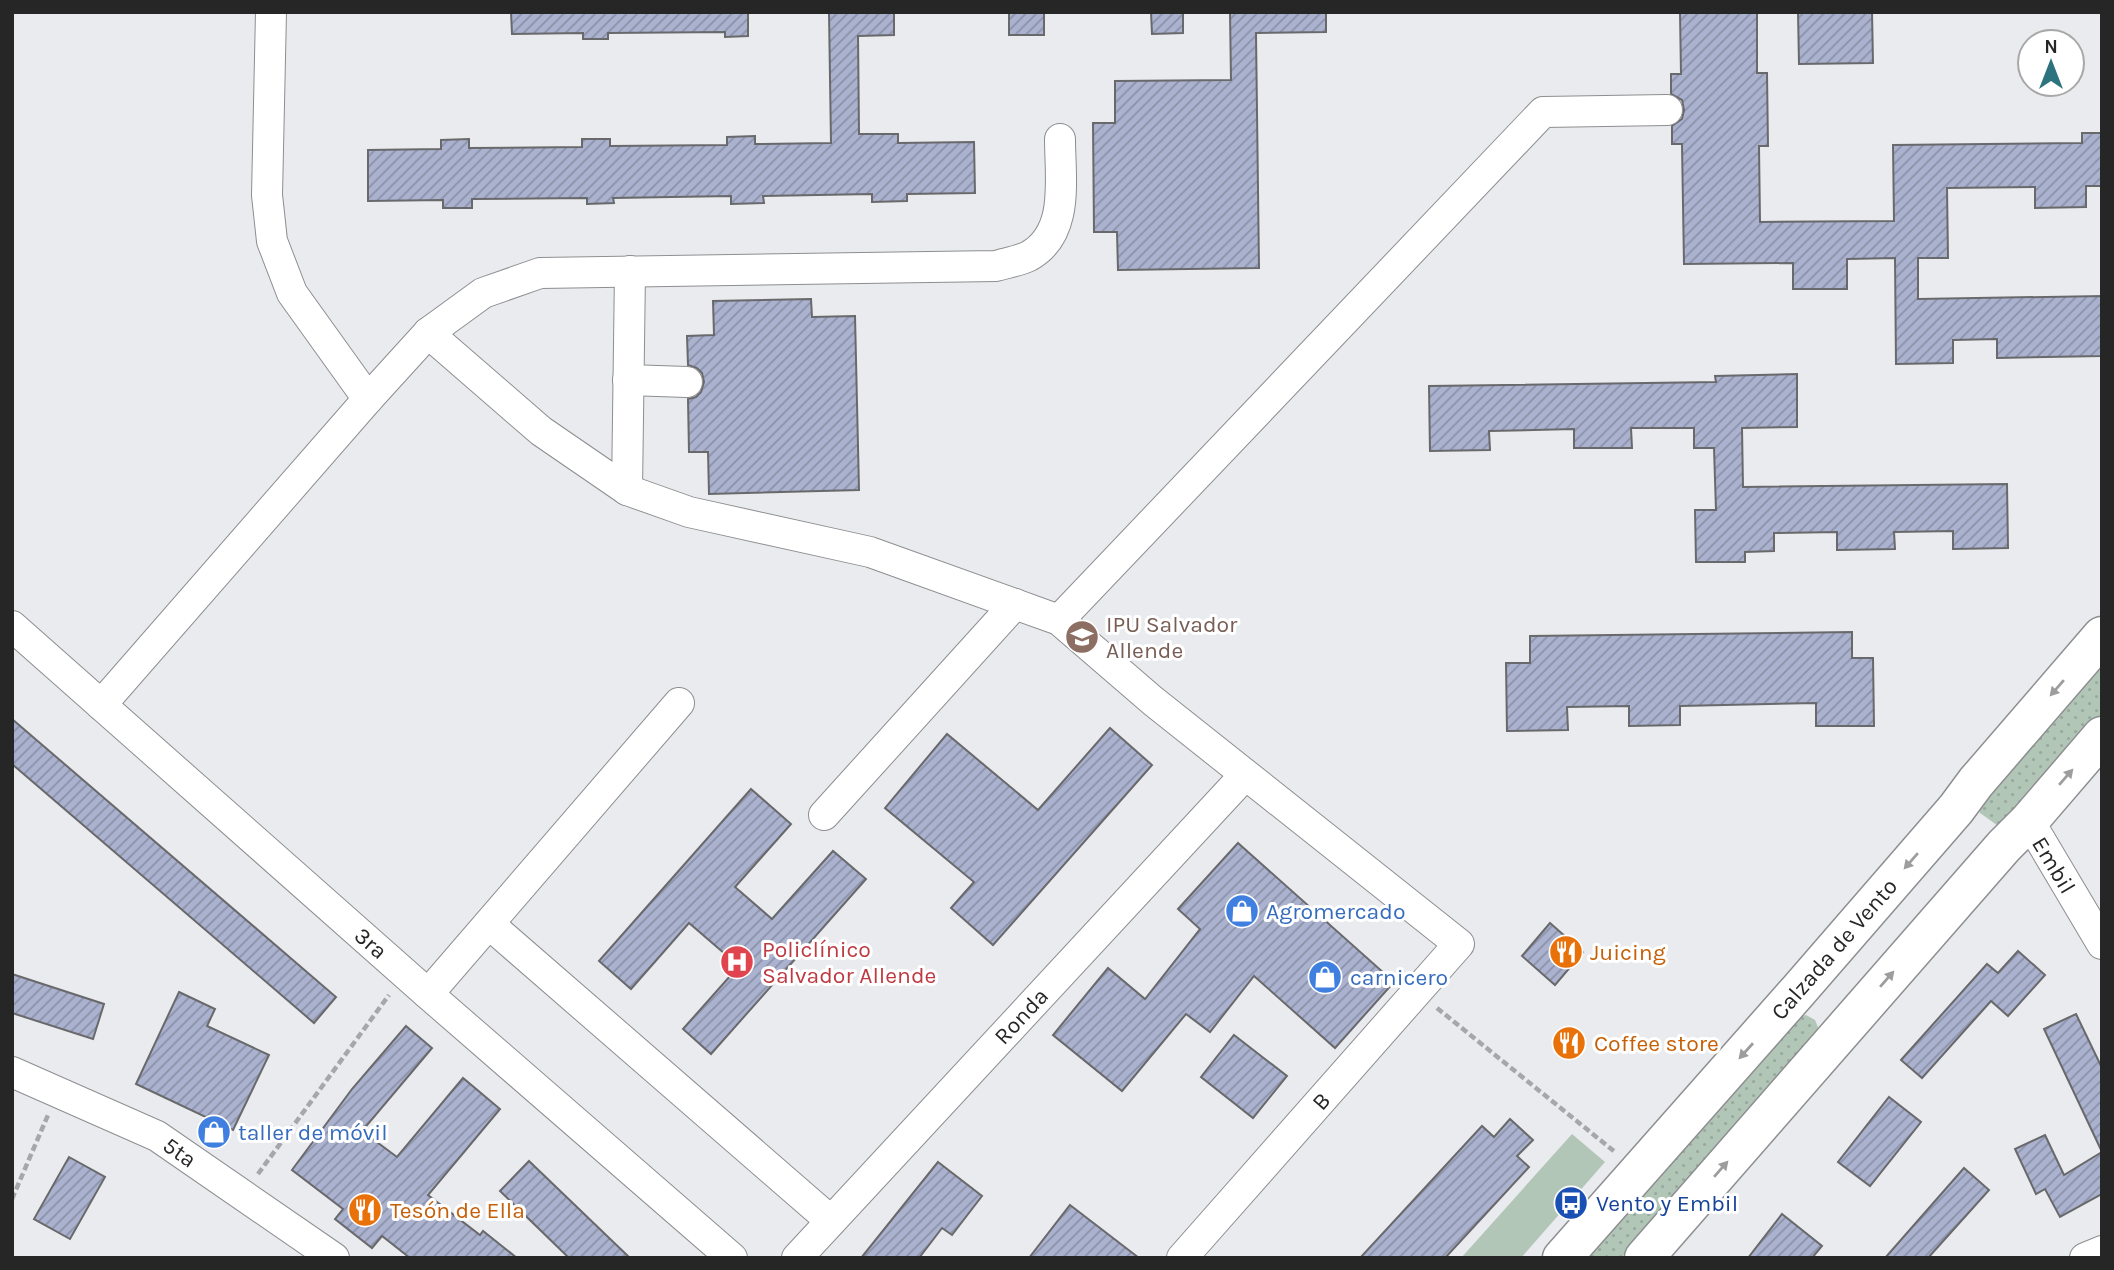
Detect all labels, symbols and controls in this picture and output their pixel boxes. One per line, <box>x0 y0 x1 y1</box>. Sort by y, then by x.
north arrow <box>2016 28 2086 98</box>
text: N <box>2044 36 2058 58</box>
place label: IPU Salvador Allende <box>1106 611 1238 664</box>
school or university icon: IPU Salvador Allende <box>1063 618 1101 656</box>
one-way arrow <box>2050 679 2065 696</box>
one-way arrow <box>2058 769 2073 786</box>
street label: Embil <box>2026 832 2081 899</box>
one-way arrow <box>1903 852 1919 870</box>
street label: Calzada de Vento <box>1766 873 1903 1026</box>
shop icon: Agromercado <box>1223 892 1261 930</box>
place label: Agromercado <box>1266 898 1405 925</box>
street label: 3ra <box>349 922 393 965</box>
restaurant icon: Juicing <box>1547 933 1585 971</box>
place label: Policlínico Salvador Allende <box>762 936 936 989</box>
place label: Juicing <box>1590 939 1666 966</box>
hospital icon: Policlínico Salvador Allende <box>718 943 756 981</box>
shop icon: carnicero <box>1306 958 1344 996</box>
place label: carnicero <box>1350 964 1448 991</box>
one-way arrow <box>1878 971 1894 988</box>
street label: Ronda <box>989 983 1054 1050</box>
restaurant icon: Coffee store <box>1550 1024 1588 1062</box>
place label: Coffee store <box>1594 1030 1719 1057</box>
one-way arrow <box>1738 1042 1754 1059</box>
street label: B <box>1306 1087 1336 1116</box>
shop icon: taller de móvil <box>195 1113 233 1151</box>
place label: taller de móvil <box>238 1119 388 1146</box>
street label: 5ta <box>158 1132 202 1173</box>
one-way arrow <box>1713 1161 1728 1178</box>
bus stop icon: Vento y Embil <box>1552 1184 1590 1222</box>
place label: Vento y Embil <box>1596 1190 1738 1217</box>
restaurant icon: Tesón de Ella <box>346 1191 384 1229</box>
place label: Tesón de Ella <box>390 1197 525 1224</box>

